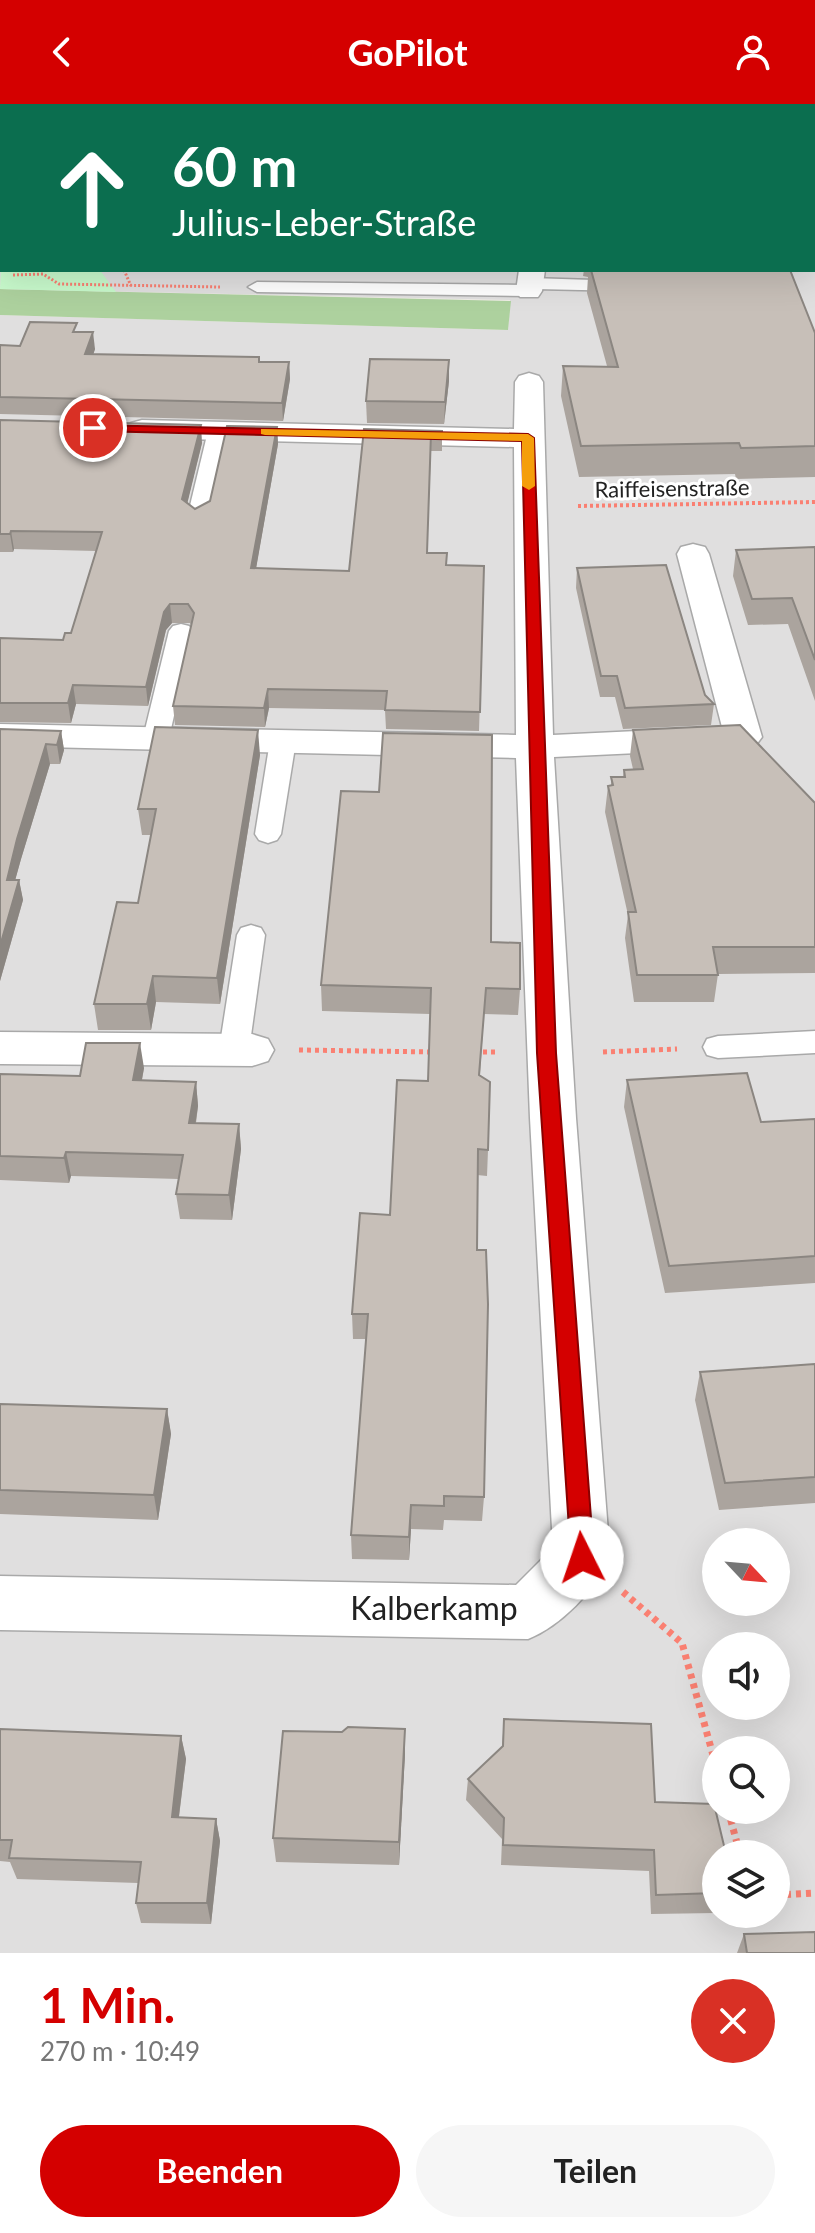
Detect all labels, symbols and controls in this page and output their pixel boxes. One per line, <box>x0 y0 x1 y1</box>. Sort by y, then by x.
icon: back <box>40 30 84 74</box>
text: GoPilot <box>347 30 468 74</box>
icon: person <box>731 30 775 74</box>
text: 60 m <box>172 132 297 199</box>
icon: ahead <box>40 136 144 240</box>
text: Julius-Leber-Straße <box>172 200 476 244</box>
pin <box>59 394 127 462</box>
icon: arrive <box>71 406 115 450</box>
street label: Raiffeisenstraße <box>594 473 750 503</box>
position arrow <box>540 1516 624 1600</box>
north arrow <box>702 1528 790 1616</box>
map controls <box>702 1528 790 1928</box>
street label: Kalberkamp <box>350 1588 518 1627</box>
button: sound <box>702 1632 790 1720</box>
button: search <box>702 1736 790 1824</box>
button: layers <box>702 1840 790 1928</box>
text: 1 Min. <box>40 1976 175 2033</box>
button: close <box>691 1979 775 2063</box>
text: 270 m · 10:49 <box>40 2035 200 2067</box>
button: Beenden <box>40 2125 400 2217</box>
button: Teilen <box>416 2125 775 2217</box>

